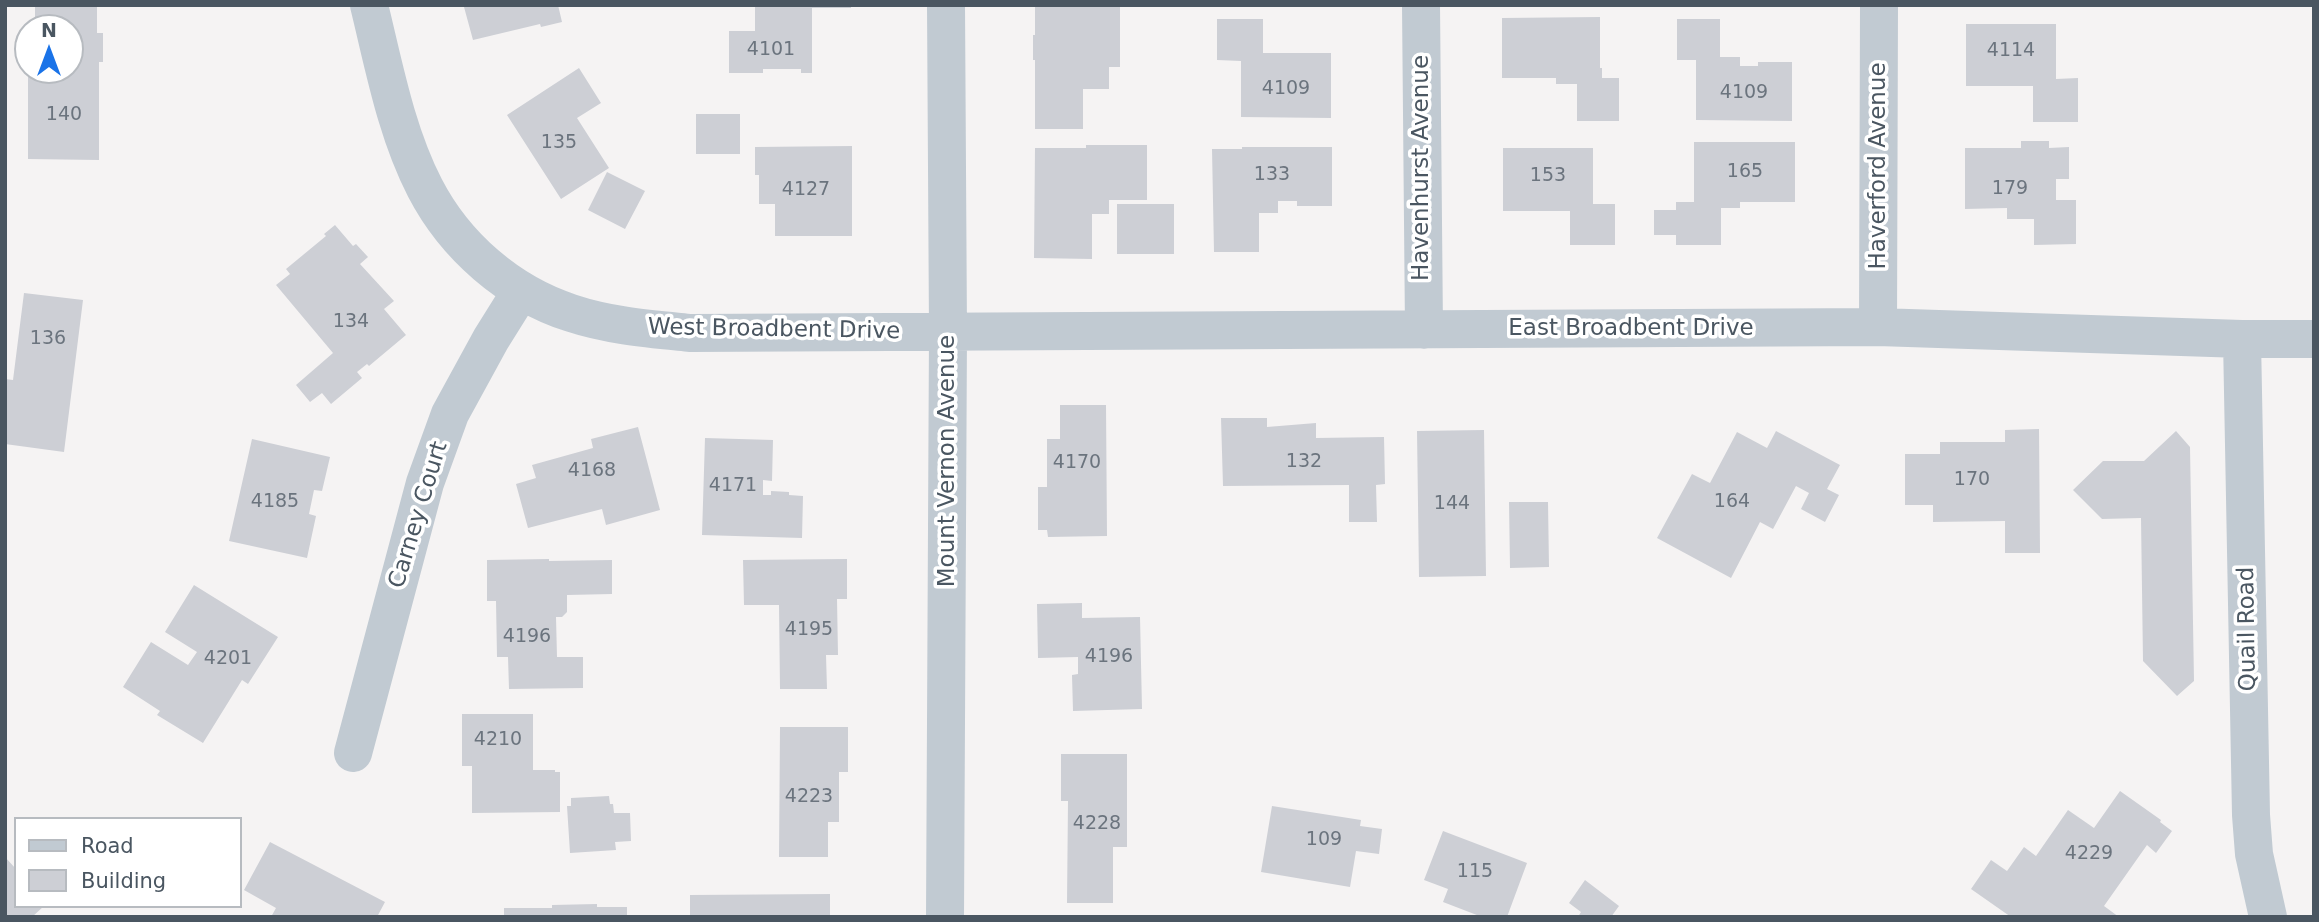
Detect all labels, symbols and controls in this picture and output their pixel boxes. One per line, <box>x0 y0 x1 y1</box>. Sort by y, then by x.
north arrow <box>14 14 84 84</box>
text: N <box>41 19 57 41</box>
house number: 4101 <box>747 39 795 61</box>
house number: 4114 <box>1987 40 2035 62</box>
street label: Havenhurst Avenue <box>1408 55 1436 281</box>
street label: Haverford Avenue <box>1865 62 1893 270</box>
house number: 4109 <box>1262 78 1310 100</box>
house number: 4109 <box>1720 82 1768 104</box>
house number: 140 <box>46 104 82 126</box>
house number: 135 <box>541 132 577 154</box>
house number: 165 <box>1727 161 1763 183</box>
house number: 133 <box>1254 164 1290 186</box>
house number: 153 <box>1530 165 1566 187</box>
house number: 179 <box>1992 178 2028 200</box>
house number: 4127 <box>782 179 830 201</box>
house number: 134 <box>333 311 369 333</box>
street label: West Broadbent Drive <box>648 314 900 346</box>
street label: East Broadbent Drive <box>1508 315 1754 343</box>
house number: 136 <box>30 328 66 350</box>
street label: Mount Vernon Avenue <box>934 335 962 587</box>
street label: Carney Court <box>384 438 454 592</box>
house number: 132 <box>1286 451 1322 473</box>
house number: 4170 <box>1053 452 1101 474</box>
house number: 4168 <box>568 460 616 482</box>
house number: 170 <box>1954 469 1990 491</box>
house number: 4171 <box>709 475 757 497</box>
house number: 4185 <box>251 491 299 513</box>
house number: 164 <box>1714 491 1750 513</box>
house number: 144 <box>1434 493 1470 515</box>
street label: Quail Road <box>2233 566 2263 692</box>
house number: 4195 <box>785 619 833 641</box>
house number: 4196 <box>503 626 551 648</box>
house number: 4196 <box>1085 646 1133 668</box>
house number: 4201 <box>204 648 252 670</box>
house number: 4210 <box>474 729 522 751</box>
house number: 4223 <box>785 786 833 808</box>
house number: 4228 <box>1073 813 1121 835</box>
legend <box>14 817 242 908</box>
house number: 109 <box>1306 829 1342 851</box>
text: Road <box>81 834 134 858</box>
house number: 4229 <box>2065 843 2113 865</box>
house number: 115 <box>1457 861 1493 883</box>
text: Building <box>81 869 166 893</box>

